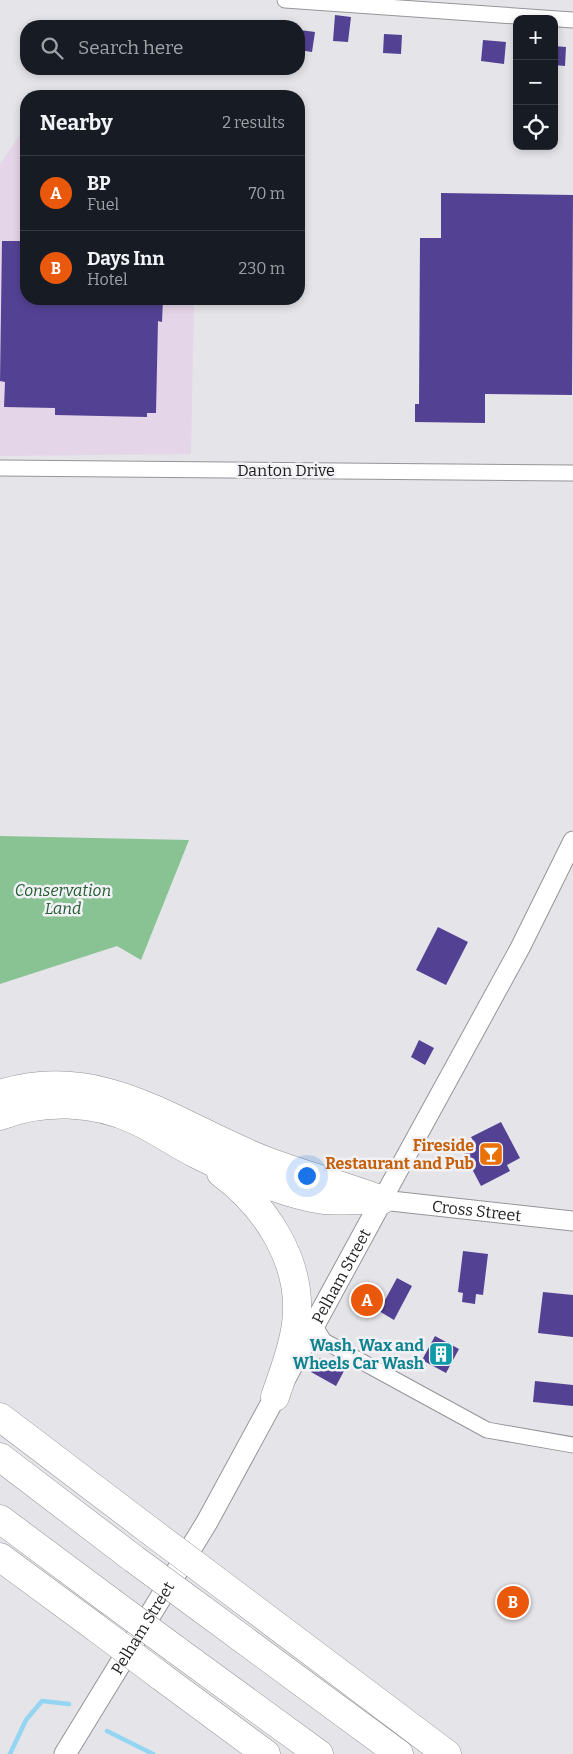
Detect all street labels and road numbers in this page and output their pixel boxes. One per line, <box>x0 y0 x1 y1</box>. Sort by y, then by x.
street label: Danton Drive <box>237 461 335 480</box>
street label: Cross Street <box>431 1197 522 1225</box>
street label: Pelham Street <box>308 1225 375 1327</box>
street label: Pelham Street <box>107 1578 178 1678</box>

